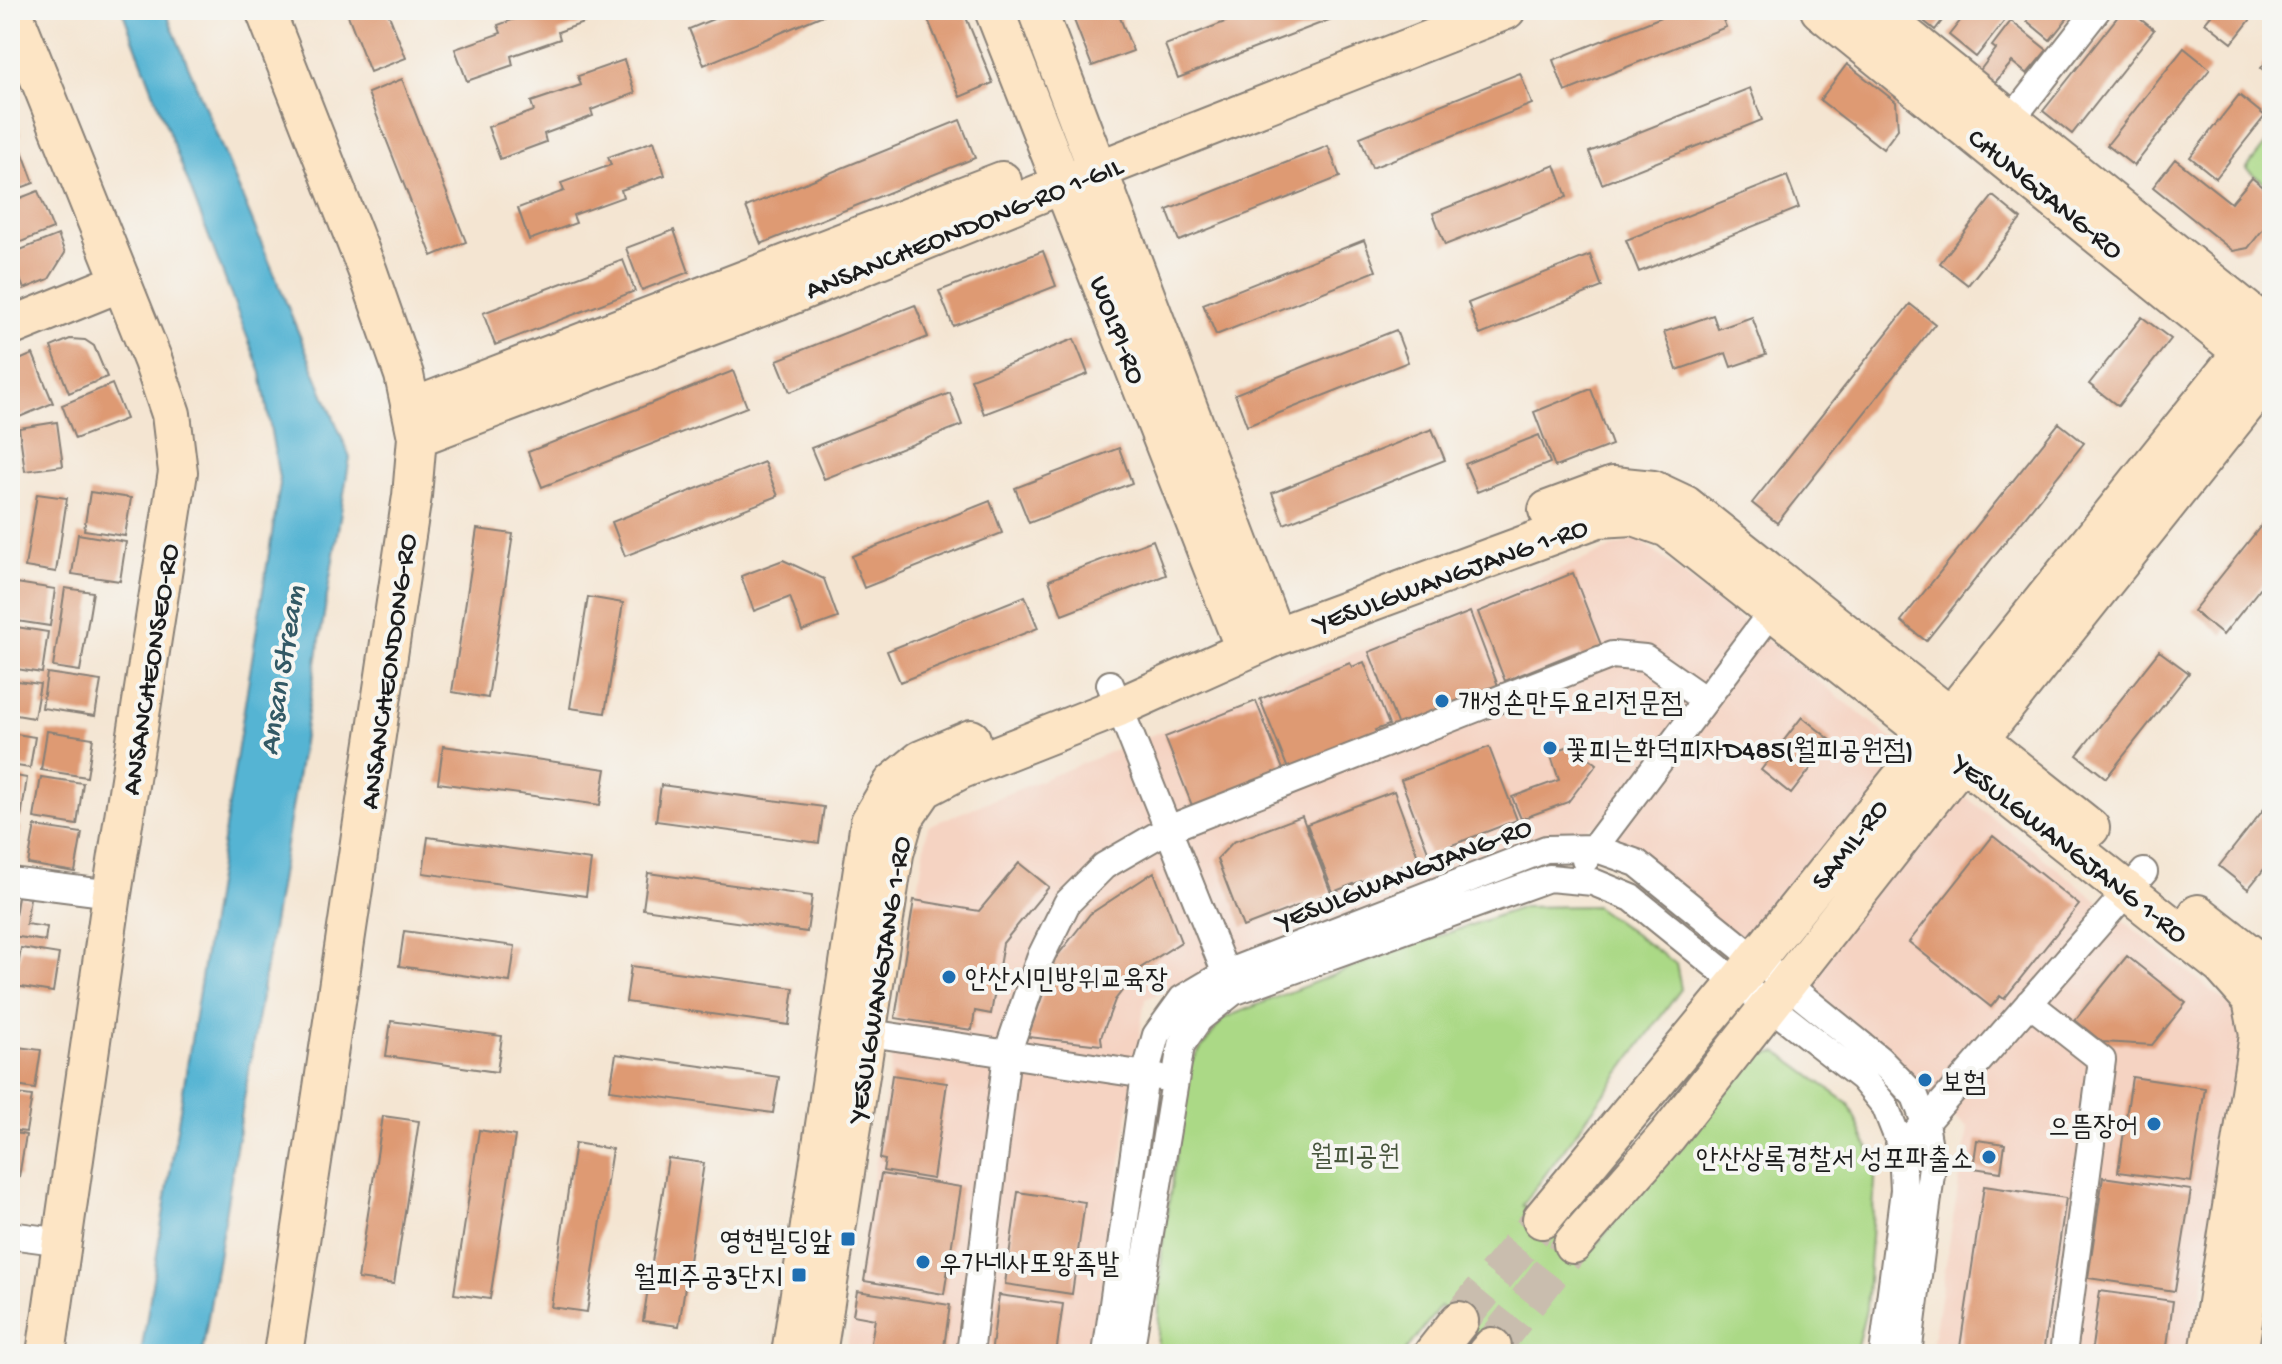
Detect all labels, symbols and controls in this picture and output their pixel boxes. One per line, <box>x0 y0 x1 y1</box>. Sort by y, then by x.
street label: CHUNGJANG-RO <box>1960 123 2129 268</box>
street label: ANSANCHEONDONG-RO 1-GIL <box>801 151 1130 309</box>
street label: WOLPI-RO <box>1080 272 1152 390</box>
street label: YESULGWANGJANG 1-RO <box>1307 512 1593 643</box>
street label: ANSANCHEONDONG-RO <box>355 532 426 811</box>
street label: ANSANCHEONSEO-RO <box>116 542 189 798</box>
water label: Ansan Stream <box>254 583 315 758</box>
place label: 개성손만두요리전문점 <box>1458 689 1683 722</box>
marker: 개성손만두요리전문점 <box>1433 692 1451 710</box>
place label: 꽃피는화덕피자D485(월피공원점) <box>1566 736 1914 769</box>
marker: 꽃피는화덕피자D485(월피공원점) <box>1541 739 1559 757</box>
street label: YESULGWANGJANG 1-RO <box>1943 747 2193 953</box>
street label: SAMIL-RO <box>1806 794 1897 898</box>
street label: YESULGWANGJANG-RO <box>1269 812 1537 941</box>
street label: YESULGWANGJANG 1-RO <box>842 834 920 1128</box>
place label: 안산시민방위교육장 <box>965 965 1168 998</box>
marker: 안산시민방위교육장 <box>940 968 958 986</box>
place label: 보험 <box>1941 1068 1986 1101</box>
marker: 보험 <box>1916 1071 1934 1089</box>
place label: 으뜸장어 <box>2048 1112 2138 1145</box>
marker: 으뜸장어 <box>2145 1115 2163 1133</box>
park label: 월피공원 <box>1310 1142 1400 1175</box>
place label: 안산상록경찰서 성포파출소 <box>1696 1145 1973 1178</box>
marker: 안산상록경찰서 성포파출소 <box>1980 1148 1998 1166</box>
place label: 영현빌딩앞 <box>719 1227 832 1260</box>
marker: 영현빌딩앞 <box>839 1230 857 1248</box>
place label: 우가네사또왕족발 <box>939 1250 1120 1283</box>
marker: 우가네사또왕족발 <box>914 1253 932 1271</box>
place label: 월피주공3단지 <box>633 1263 783 1296</box>
marker: 월피주공3단지 <box>790 1266 808 1284</box>

